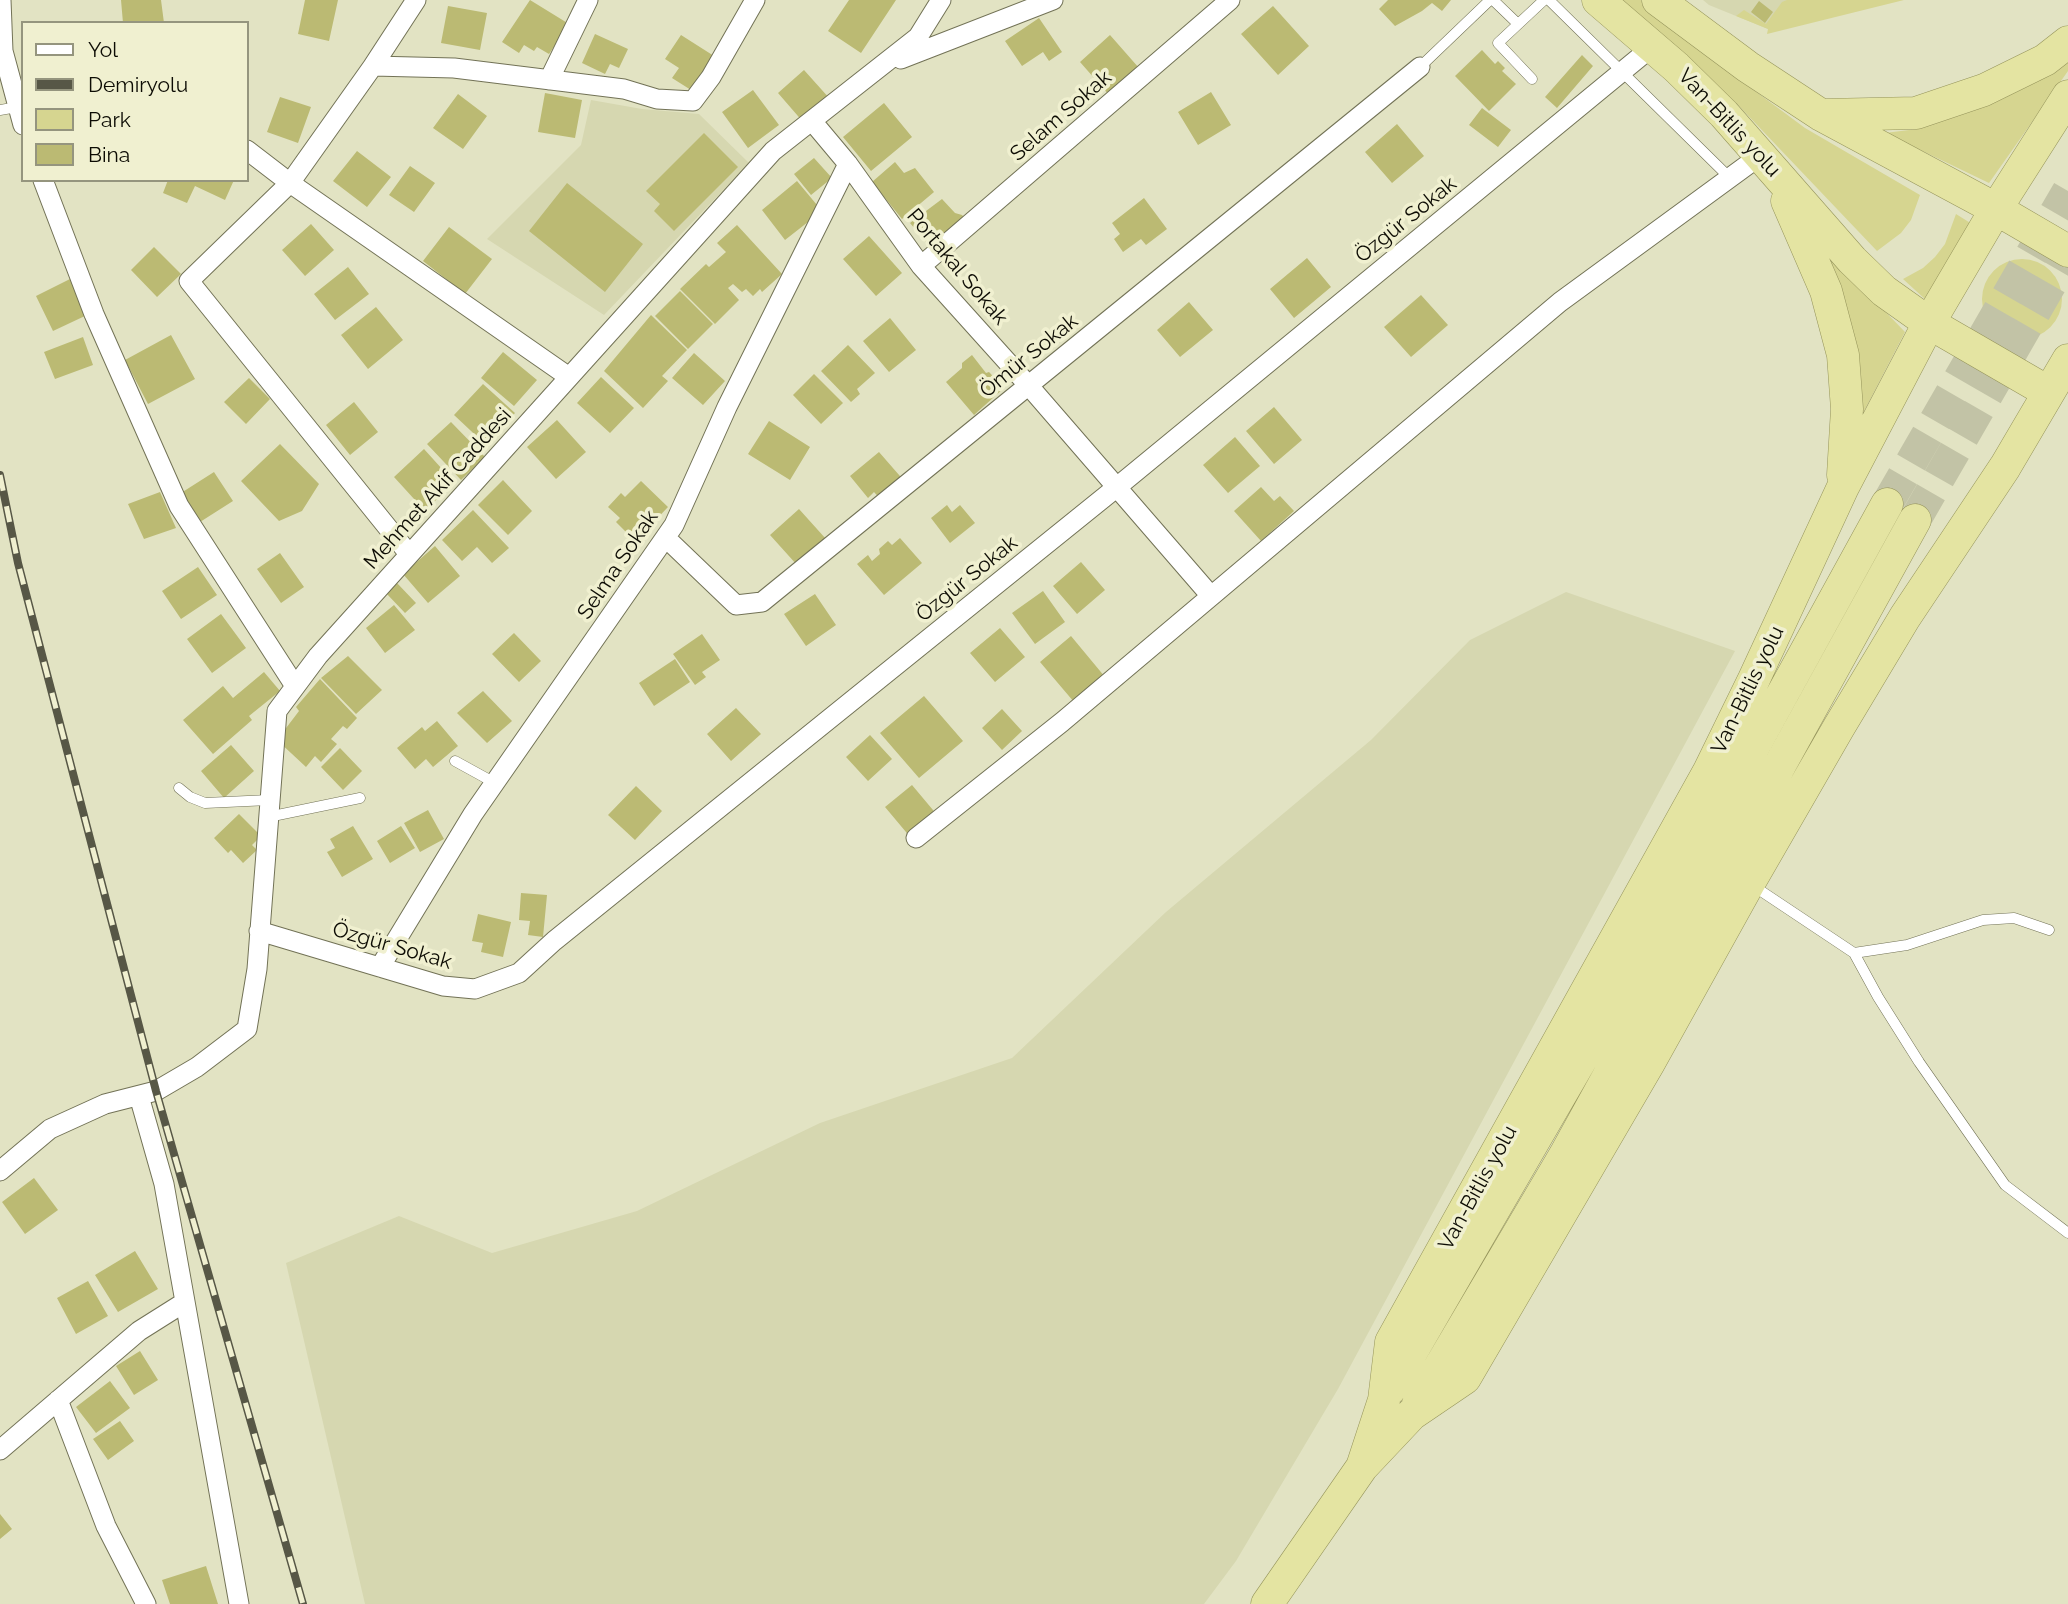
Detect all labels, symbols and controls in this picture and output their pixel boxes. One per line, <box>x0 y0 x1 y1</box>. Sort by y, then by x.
legend <box>21 21 248 182</box>
text: Yol <box>88 37 118 62</box>
street label: Van-Bitlis yolu <box>1672 64 1786 182</box>
street label: Selam Sokak <box>1005 65 1117 167</box>
text: Demiryolu <box>88 72 188 97</box>
text: Park <box>88 107 131 132</box>
text: Bina <box>88 142 130 167</box>
street label: Özgür Sokak <box>1350 172 1462 268</box>
street label: Portakal Sokak <box>901 204 1013 330</box>
street label: Ömür Sokak <box>975 309 1083 403</box>
street label: Mehmet Akif Caddesi <box>359 403 517 575</box>
street label: Selma Sokak <box>572 506 664 624</box>
street label: Özgür Sokak <box>911 531 1023 627</box>
street label: Van-Bitlis yolu <box>1706 622 1790 758</box>
street label: Özgür Sokak <box>329 917 455 975</box>
street label: Van-Bitlis yolu <box>1433 1121 1523 1255</box>

